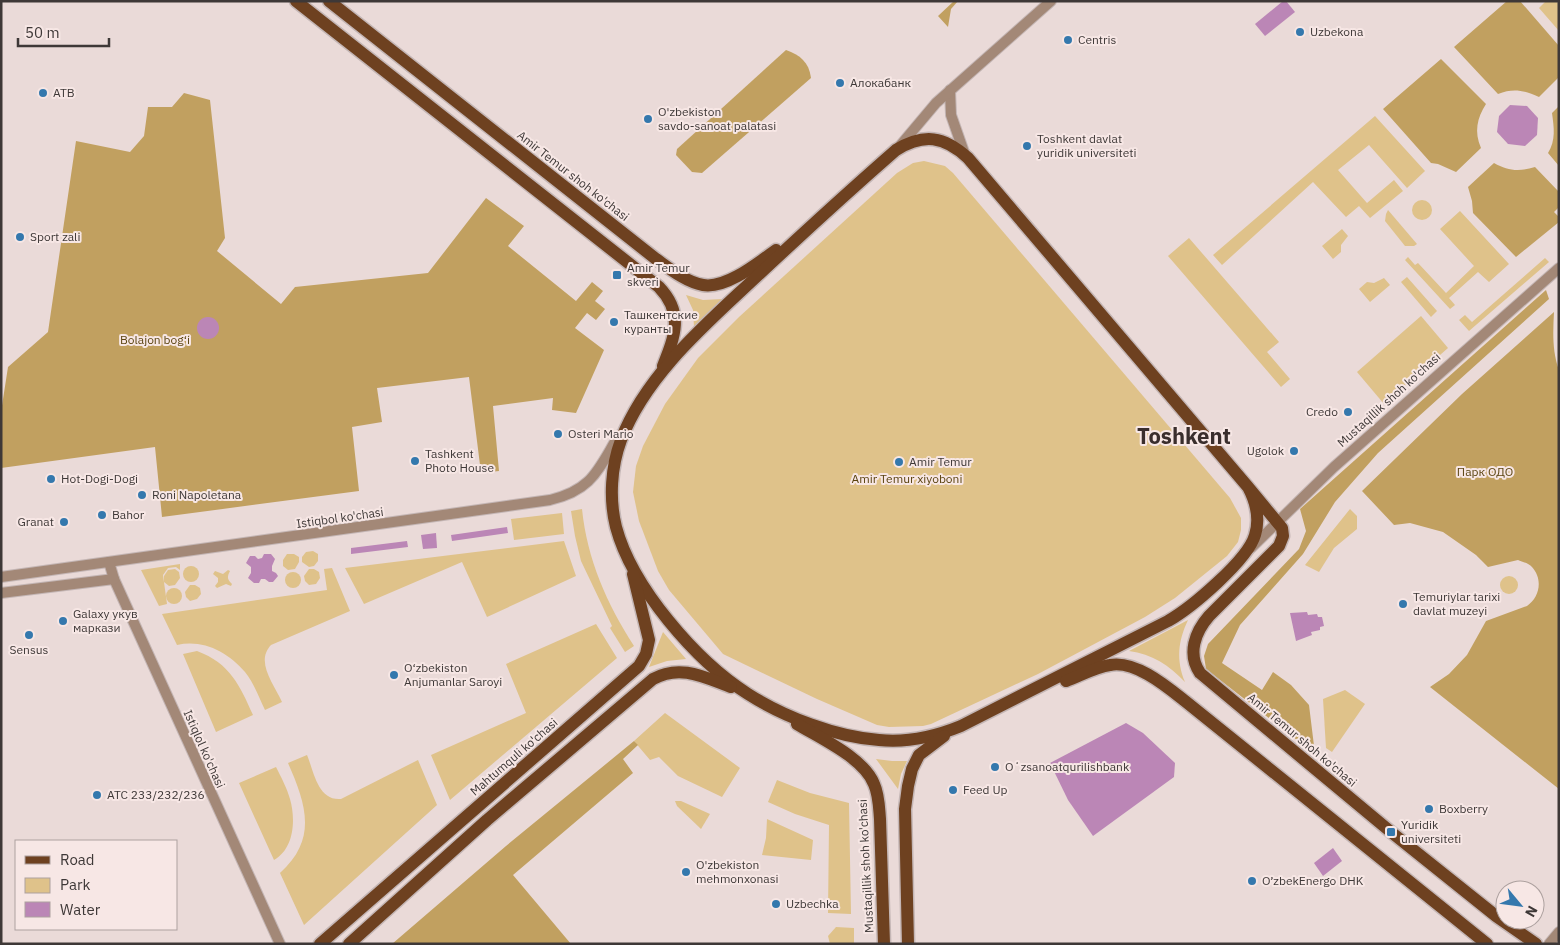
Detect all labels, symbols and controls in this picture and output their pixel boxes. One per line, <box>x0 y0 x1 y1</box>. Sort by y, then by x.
scale bar <box>18 15 109 47</box>
text: 50 m <box>25 23 60 42</box>
place label: Uzbekona <box>1310 24 1364 39</box>
marker: Uzbekona <box>1294 26 1306 38</box>
place label: Centris <box>1078 32 1116 47</box>
marker: Centris <box>1062 34 1074 46</box>
place label: Алокабанк <box>850 75 912 90</box>
marker: Алокабанк <box>834 77 846 89</box>
place label: ATB <box>53 85 75 100</box>
marker: ATB <box>37 87 49 99</box>
place label: O'zbekiston savdo-sanoat palatasi <box>658 104 776 133</box>
marker: O'zbekiston savdo-sanoat palatasi <box>642 113 654 125</box>
street label: Amir Temur shoh ko'chasi <box>514 127 632 224</box>
place label: Toshkent davlat yuridik universiteti <box>1037 131 1137 160</box>
marker: Toshkent davlat yuridik universiteti <box>1021 140 1033 152</box>
place label: Sport zali <box>30 229 80 244</box>
marker: Sport zali <box>14 231 26 243</box>
place label: Amir Temur skveri <box>627 260 690 289</box>
marker: Amir Temur skveri <box>611 269 623 281</box>
place label: Ташкентские куранты <box>624 307 698 336</box>
marker: Ташкентские куранты <box>608 316 620 328</box>
park label: Bolajon bog‘i <box>120 332 190 347</box>
street label: Mustaqillik shoh ko'chasi <box>1334 349 1443 450</box>
place label: Credo <box>1306 404 1338 419</box>
marker: Credo <box>1342 406 1354 418</box>
district label: Toshkent <box>1137 421 1231 450</box>
place label: Osteri Mario <box>568 426 634 441</box>
marker: Osteri Mario <box>552 428 564 440</box>
place label: Ugolok <box>1247 443 1285 458</box>
marker: Ugolok <box>1288 445 1300 457</box>
place label: Tashkent Photo House <box>425 446 494 475</box>
place label: Amir Temur <box>909 454 972 469</box>
marker: Tashkent Photo House <box>409 455 421 467</box>
marker: Amir Temur <box>893 456 905 468</box>
park label: Парк ОДО <box>1457 464 1513 479</box>
place label: Hot-Dogi-Dogi <box>61 471 138 486</box>
park label: Amir Temur xiyoboni <box>852 471 962 486</box>
marker: Hot-Dogi-Dogi <box>45 473 57 485</box>
place label: Roni Napoletana <box>152 487 242 502</box>
marker: Roni Napoletana <box>136 489 148 501</box>
street label: Istiqbol ko'chasi <box>295 504 384 531</box>
place label: Bahor <box>112 507 145 522</box>
marker: Bahor <box>96 509 108 521</box>
place label: Granat <box>17 514 54 529</box>
marker: Granat <box>58 516 70 528</box>
place label: Temuriylar tarixi davlat muzeyi <box>1413 589 1500 618</box>
marker: Temuriylar tarixi davlat muzeyi <box>1397 598 1409 610</box>
place label: Galaxy укув маркази <box>73 606 138 635</box>
marker: Galaxy укув маркази <box>57 615 69 627</box>
marker: Sensus <box>23 629 35 641</box>
place label: Sensus <box>10 642 49 657</box>
place label: O‘zbekiston Anjumanlar Saroyi <box>404 660 502 689</box>
marker: O‘zbekiston Anjumanlar Saroyi <box>388 669 400 681</box>
street label: Amir Temur shoh ko'chasi <box>1245 690 1360 790</box>
street label: Istiqlol ko'chasi <box>180 707 228 790</box>
street label: Mahtumquli ko'chasi <box>467 715 560 799</box>
place label: Oʻzsanoatqurilishbank <box>1005 759 1130 774</box>
marker: Oʻzsanoatqurilishbank <box>989 761 1001 773</box>
place label: Feed Up <box>963 782 1008 797</box>
marker: Feed Up <box>947 784 959 796</box>
place label: АТС 233/232/236 <box>107 787 205 802</box>
marker: АТС 233/232/236 <box>91 789 103 801</box>
street label: Mustaqillik shoh ko'chasi <box>855 799 876 933</box>
place label: Boxberry <box>1439 801 1488 816</box>
marker: Boxberry <box>1423 803 1435 815</box>
place label: Yuridik universiteti <box>1401 817 1461 846</box>
marker: Yuridik universiteti <box>1385 826 1397 838</box>
legend <box>15 840 178 930</box>
text: Road <box>60 850 95 869</box>
place label: O'zbekiston mehmonxonasi <box>696 857 779 886</box>
marker: O'zbekiston mehmonxonasi <box>680 866 692 878</box>
place label: O’zbekEnergo DHK <box>1262 873 1364 888</box>
text: Park <box>60 875 90 894</box>
marker: O’zbekEnergo DHK <box>1246 875 1258 887</box>
north arrow <box>1495 880 1545 930</box>
place label: Uzbechka <box>786 896 839 911</box>
marker: Uzbechka <box>770 898 782 910</box>
text: Water <box>60 900 101 919</box>
text: N <box>1521 903 1542 920</box>

